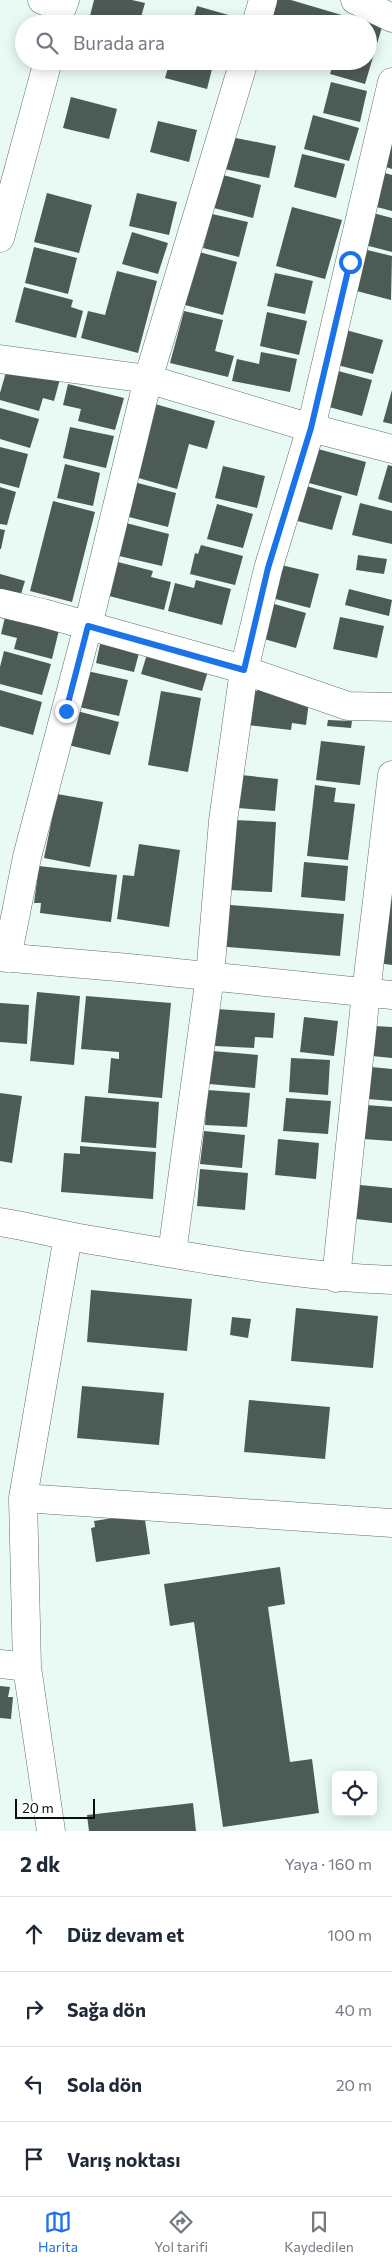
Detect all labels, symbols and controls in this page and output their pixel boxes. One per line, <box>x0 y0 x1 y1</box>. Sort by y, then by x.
search box <box>15 15 377 70</box>
icon: search <box>33 29 61 57</box>
text: Burada ara <box>73 31 165 54</box>
route start <box>339 251 362 274</box>
route end <box>55 700 78 723</box>
map controls <box>332 1771 377 1816</box>
button: locate <box>332 1771 377 1816</box>
scale bar <box>15 1796 95 1819</box>
text: 20 m <box>22 1799 54 1816</box>
text: 2 dk <box>20 1851 60 1876</box>
text: Yaya · 160 m <box>285 1854 372 1873</box>
icon: ahead <box>20 1920 48 1948</box>
text: Düz devam et <box>67 1923 184 1946</box>
text: 100 m <box>327 1925 372 1944</box>
icon: right <box>20 1995 48 2023</box>
text: Sağa dön <box>67 1998 146 2021</box>
text: 40 m <box>335 2000 372 2019</box>
icon: left <box>20 2070 48 2098</box>
text: Sola dön <box>67 2073 142 2096</box>
text: 20 m <box>336 2075 372 2094</box>
icon: arrive <box>20 2145 48 2173</box>
text: Varış noktası <box>67 2148 180 2171</box>
tab: Harita <box>38 2208 78 2255</box>
tab: Yol tarifi <box>154 2208 208 2255</box>
tab: Kaydedilen <box>284 2208 354 2255</box>

